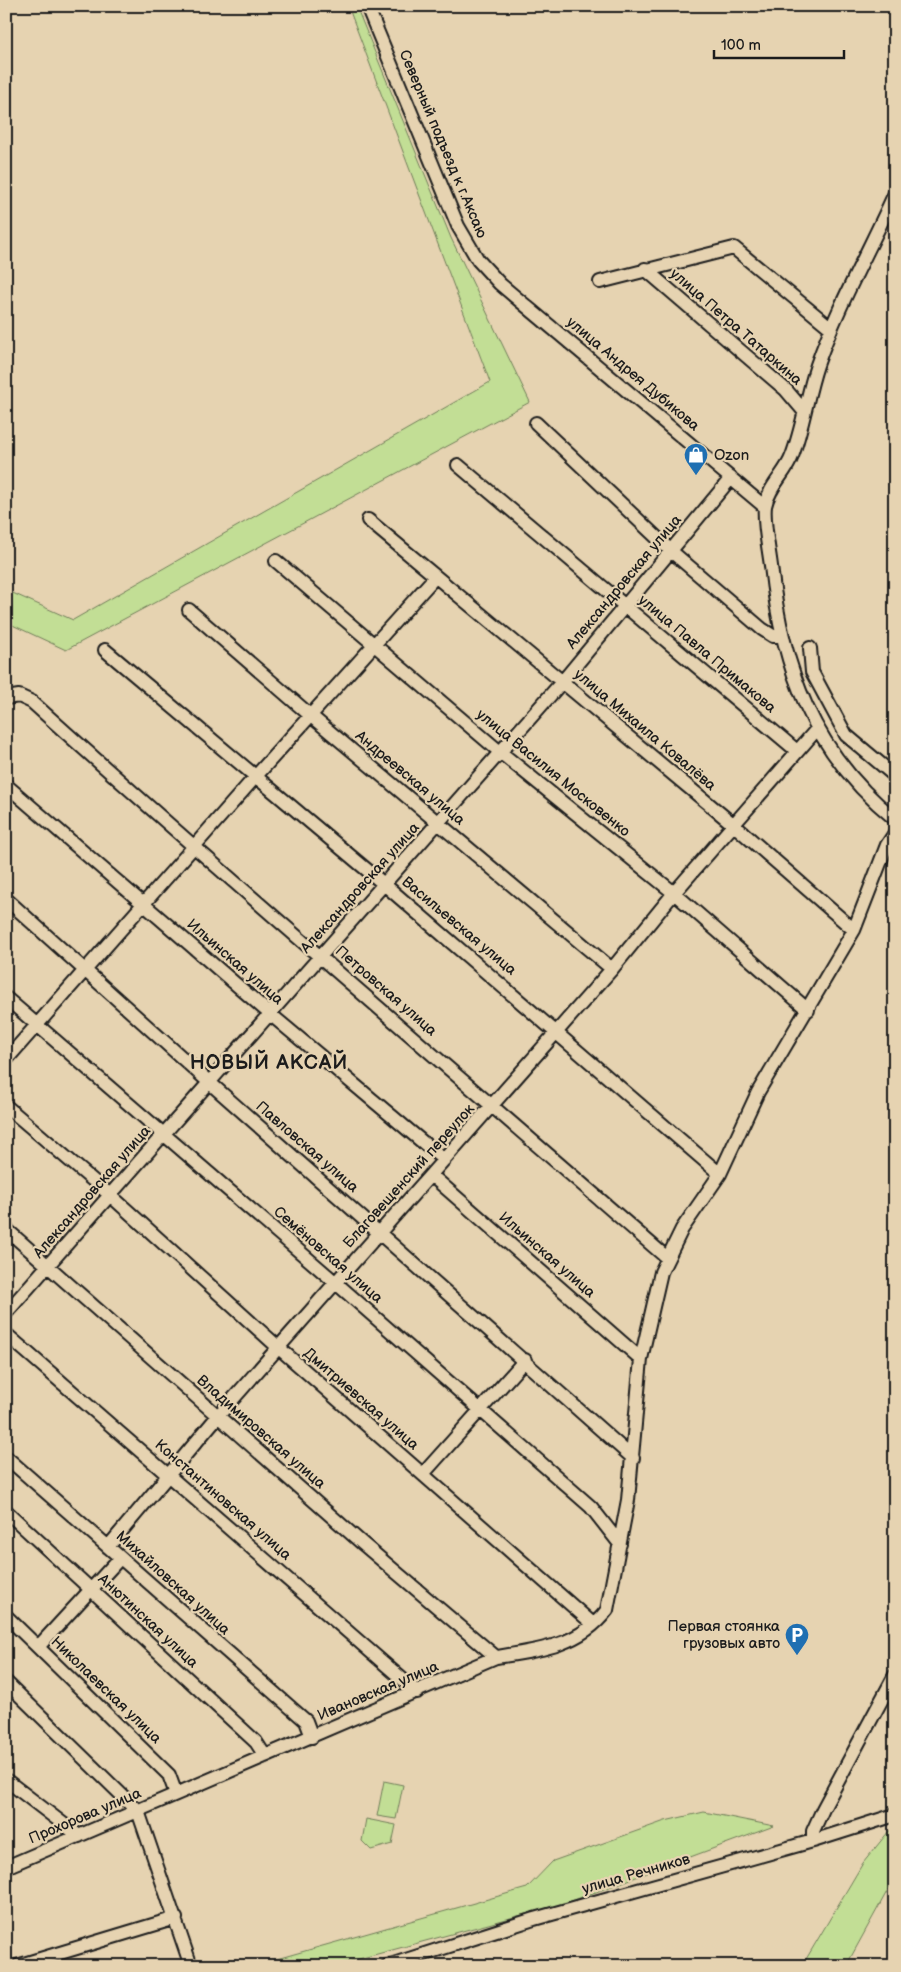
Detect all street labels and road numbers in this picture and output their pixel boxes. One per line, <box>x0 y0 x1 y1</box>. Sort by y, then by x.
street label: Северный подъезд к г.Аксаю <box>395 47 491 241</box>
street label: улица Петра Татаркина <box>666 264 806 390</box>
street label: улица Андрея Дубикова <box>563 313 703 435</box>
street label: Александровская улица <box>562 511 686 654</box>
street label: улица Павла Примакова <box>634 591 780 717</box>
street label: улица Михаила Ковалёва <box>570 665 720 795</box>
street label: улица Василия Московенко <box>472 705 634 841</box>
street label: Андреевская улица <box>350 726 469 830</box>
street label: Александровская улица <box>296 819 424 958</box>
street label: Васильевская улица <box>398 872 520 980</box>
street label: Ильинская улица <box>183 915 287 1009</box>
street label: Петровская улица <box>331 942 441 1040</box>
street label: Павловская улица <box>252 1097 362 1197</box>
street label: Благовещенский переулок <box>339 1100 479 1252</box>
street label: Александровская улица <box>29 1122 155 1263</box>
street label: Семёновская улица <box>269 1202 387 1308</box>
street label: Ильинская улица <box>495 1208 599 1302</box>
street label: Дмитриевская улица <box>299 1344 423 1454</box>
street label: Владимировская улица <box>193 1371 329 1493</box>
street label: Константиновская улица <box>151 1436 295 1565</box>
street label: Михайловская улица <box>112 1527 234 1639</box>
street label: Анютинская улица <box>93 1569 202 1672</box>
street label: Николаевская улица <box>47 1632 165 1748</box>
street label: Ивановская улица <box>315 1657 442 1725</box>
street label: Прохорова улица <box>26 1784 144 1848</box>
street label: улица Речников <box>580 1849 692 1898</box>

